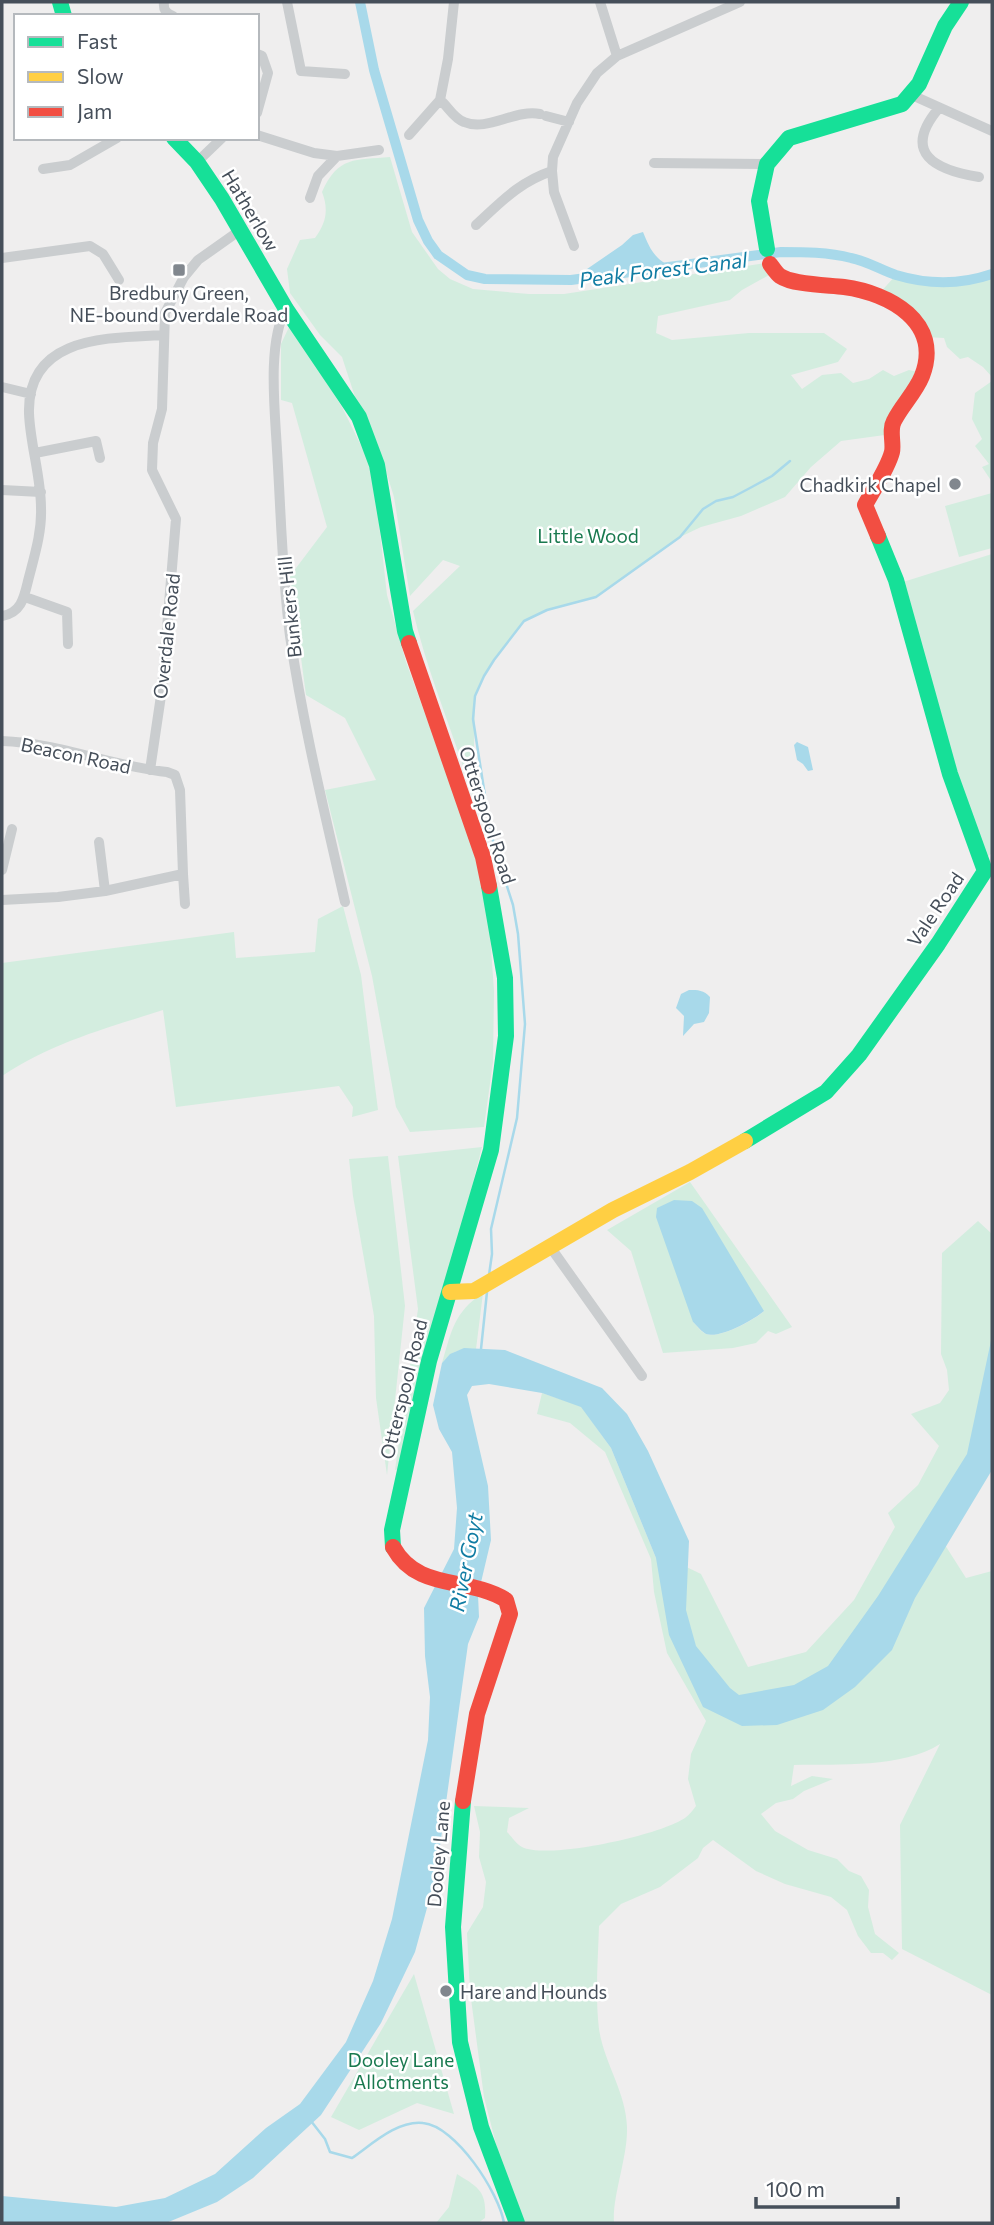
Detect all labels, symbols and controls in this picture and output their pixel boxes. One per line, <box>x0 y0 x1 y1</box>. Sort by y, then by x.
legend <box>14 14 259 140</box>
text: Fast <box>77 28 118 53</box>
text: Slow <box>77 63 124 88</box>
text: Jam <box>77 98 112 123</box>
street label: Hatherlow <box>218 165 284 255</box>
water label: Peak Forest Canal <box>577 246 749 292</box>
marker: Bredbury Green, NE-bound Overdale Road <box>171 262 187 278</box>
place label: Bredbury Green, NE-bound Overdale Road <box>70 281 288 326</box>
place label: Chadkirk Chapel <box>800 473 941 496</box>
marker: Chadkirk Chapel <box>947 476 963 492</box>
park label: Little Wood <box>537 524 639 547</box>
street label: Bunkers Hill <box>272 555 306 659</box>
street label: Overdale Road <box>148 572 184 700</box>
street label: Beacon Road <box>19 732 133 778</box>
street label: Otterspool Road <box>455 743 521 887</box>
street label: Vale Road <box>902 867 968 951</box>
street label: Otterspool Road <box>374 1317 432 1461</box>
water label: River Goyt <box>443 1510 487 1614</box>
street label: Dooley Lane <box>422 1800 454 1908</box>
place label: Hare and Hounds <box>460 1980 607 2003</box>
marker: Hare and Hounds <box>438 1983 454 1999</box>
park label: Dooley Lane Allotments <box>348 2048 454 2093</box>
scale bar <box>756 2166 898 2210</box>
text: 100 m <box>766 2176 825 2201</box>

